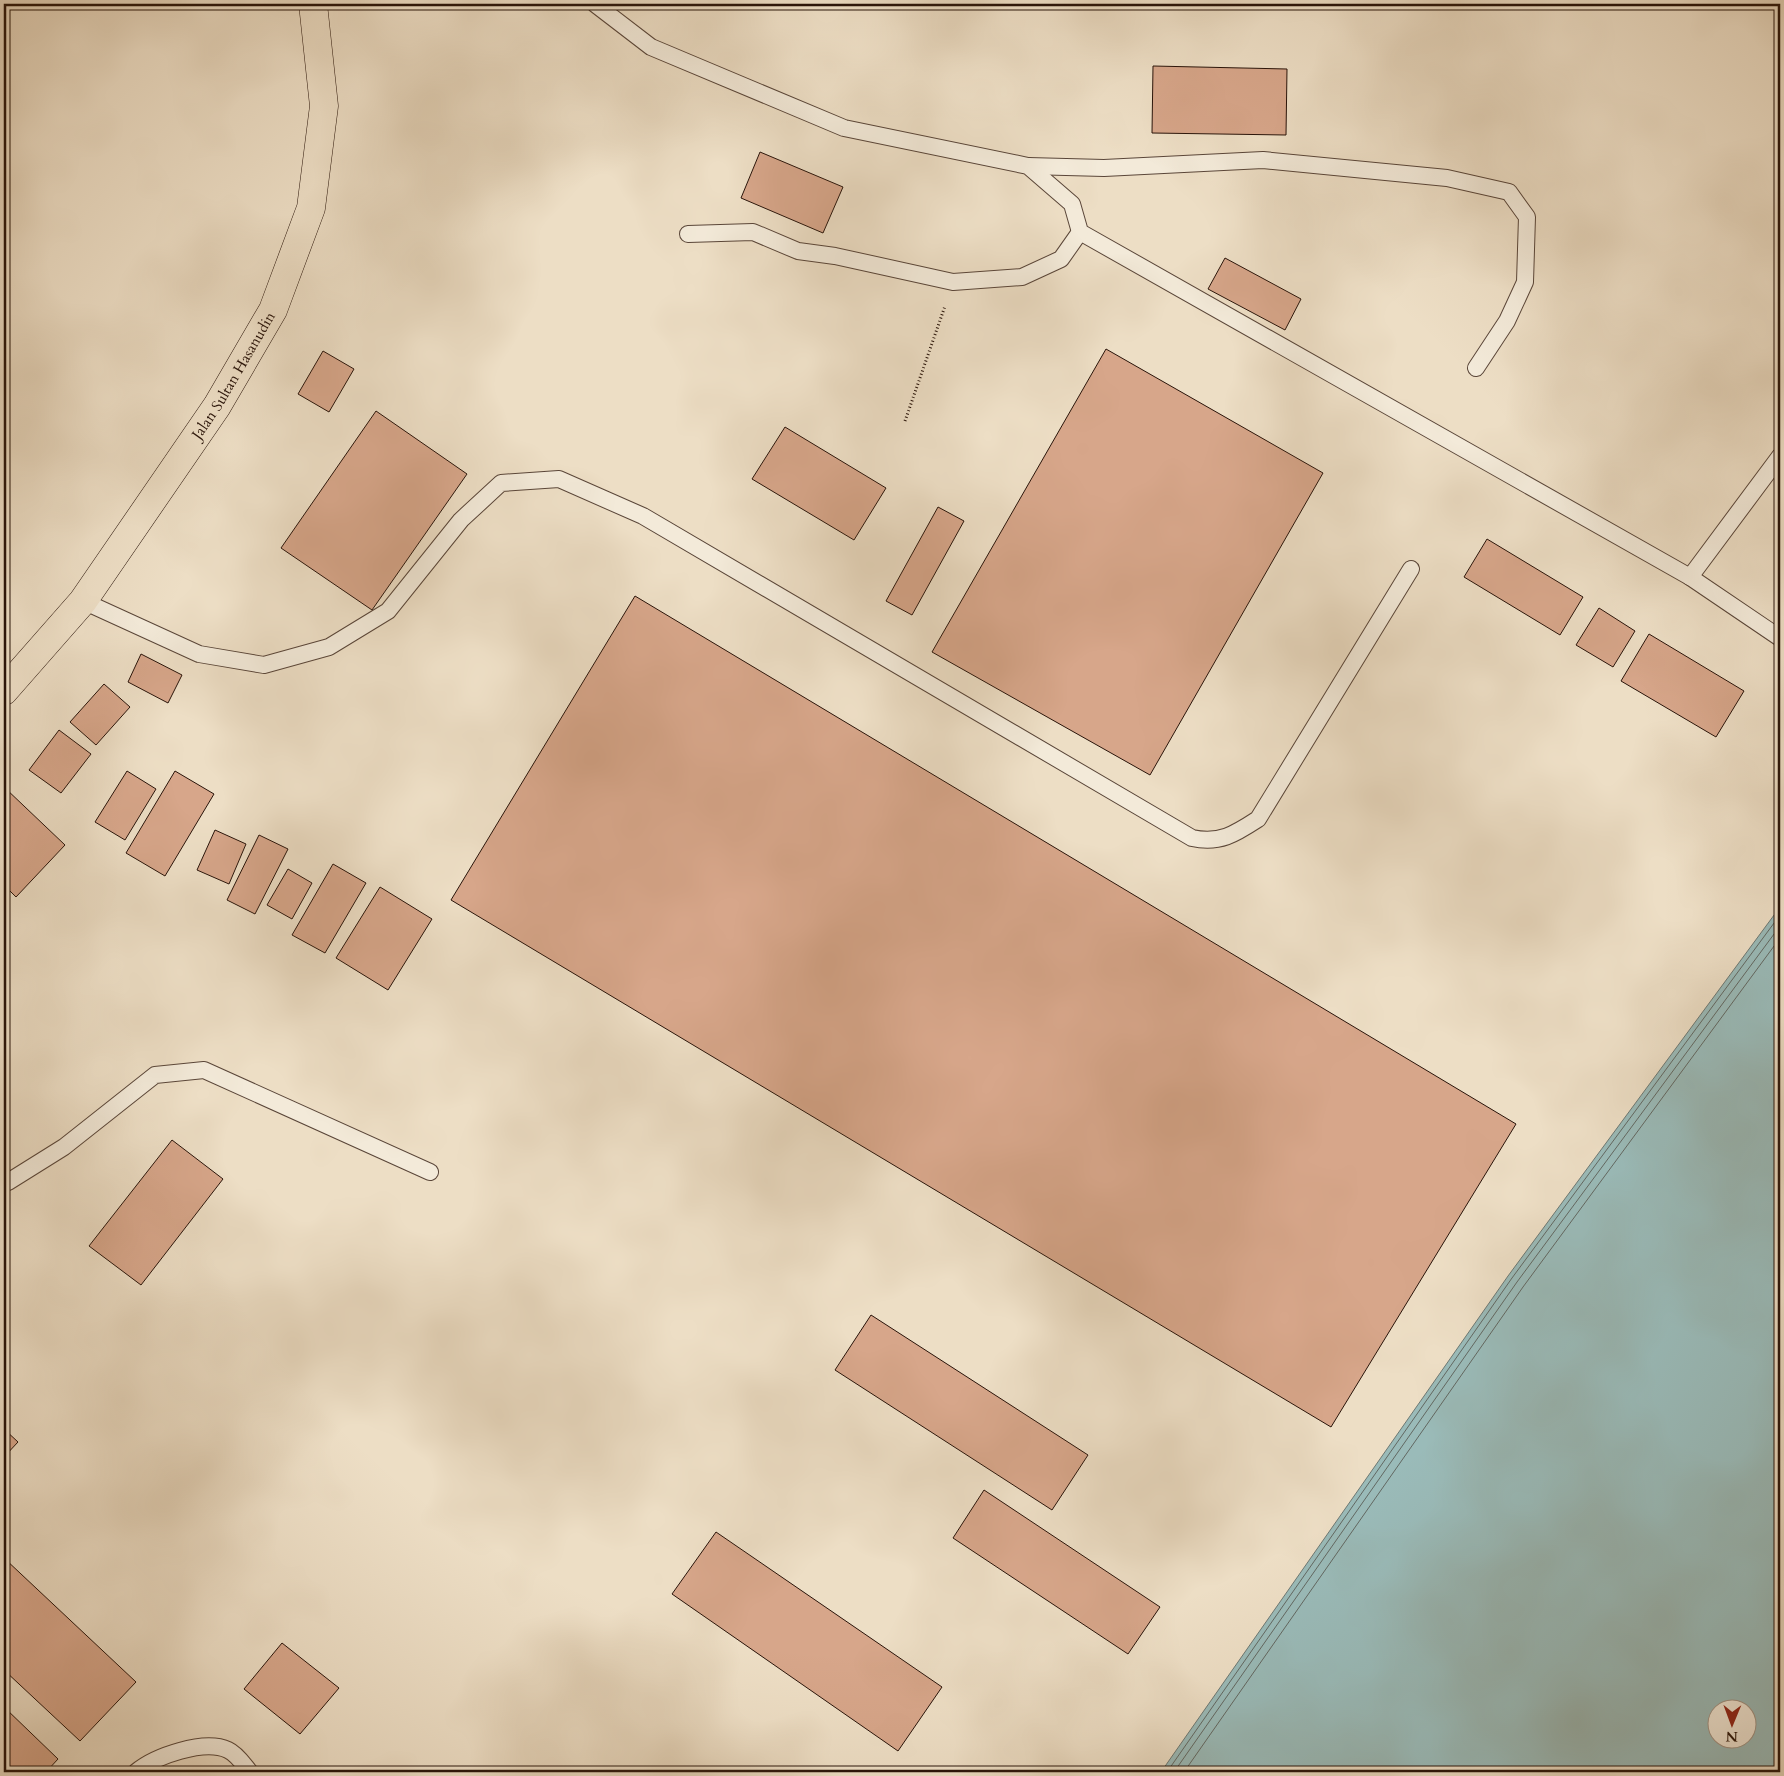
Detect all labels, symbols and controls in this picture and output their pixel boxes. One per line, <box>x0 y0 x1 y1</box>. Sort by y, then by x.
street label: Jalan Sultan Hasanudin <box>186 308 280 445</box>
north arrow <box>1706 1698 1756 1748</box>
text: N <box>1726 1727 1738 1746</box>

